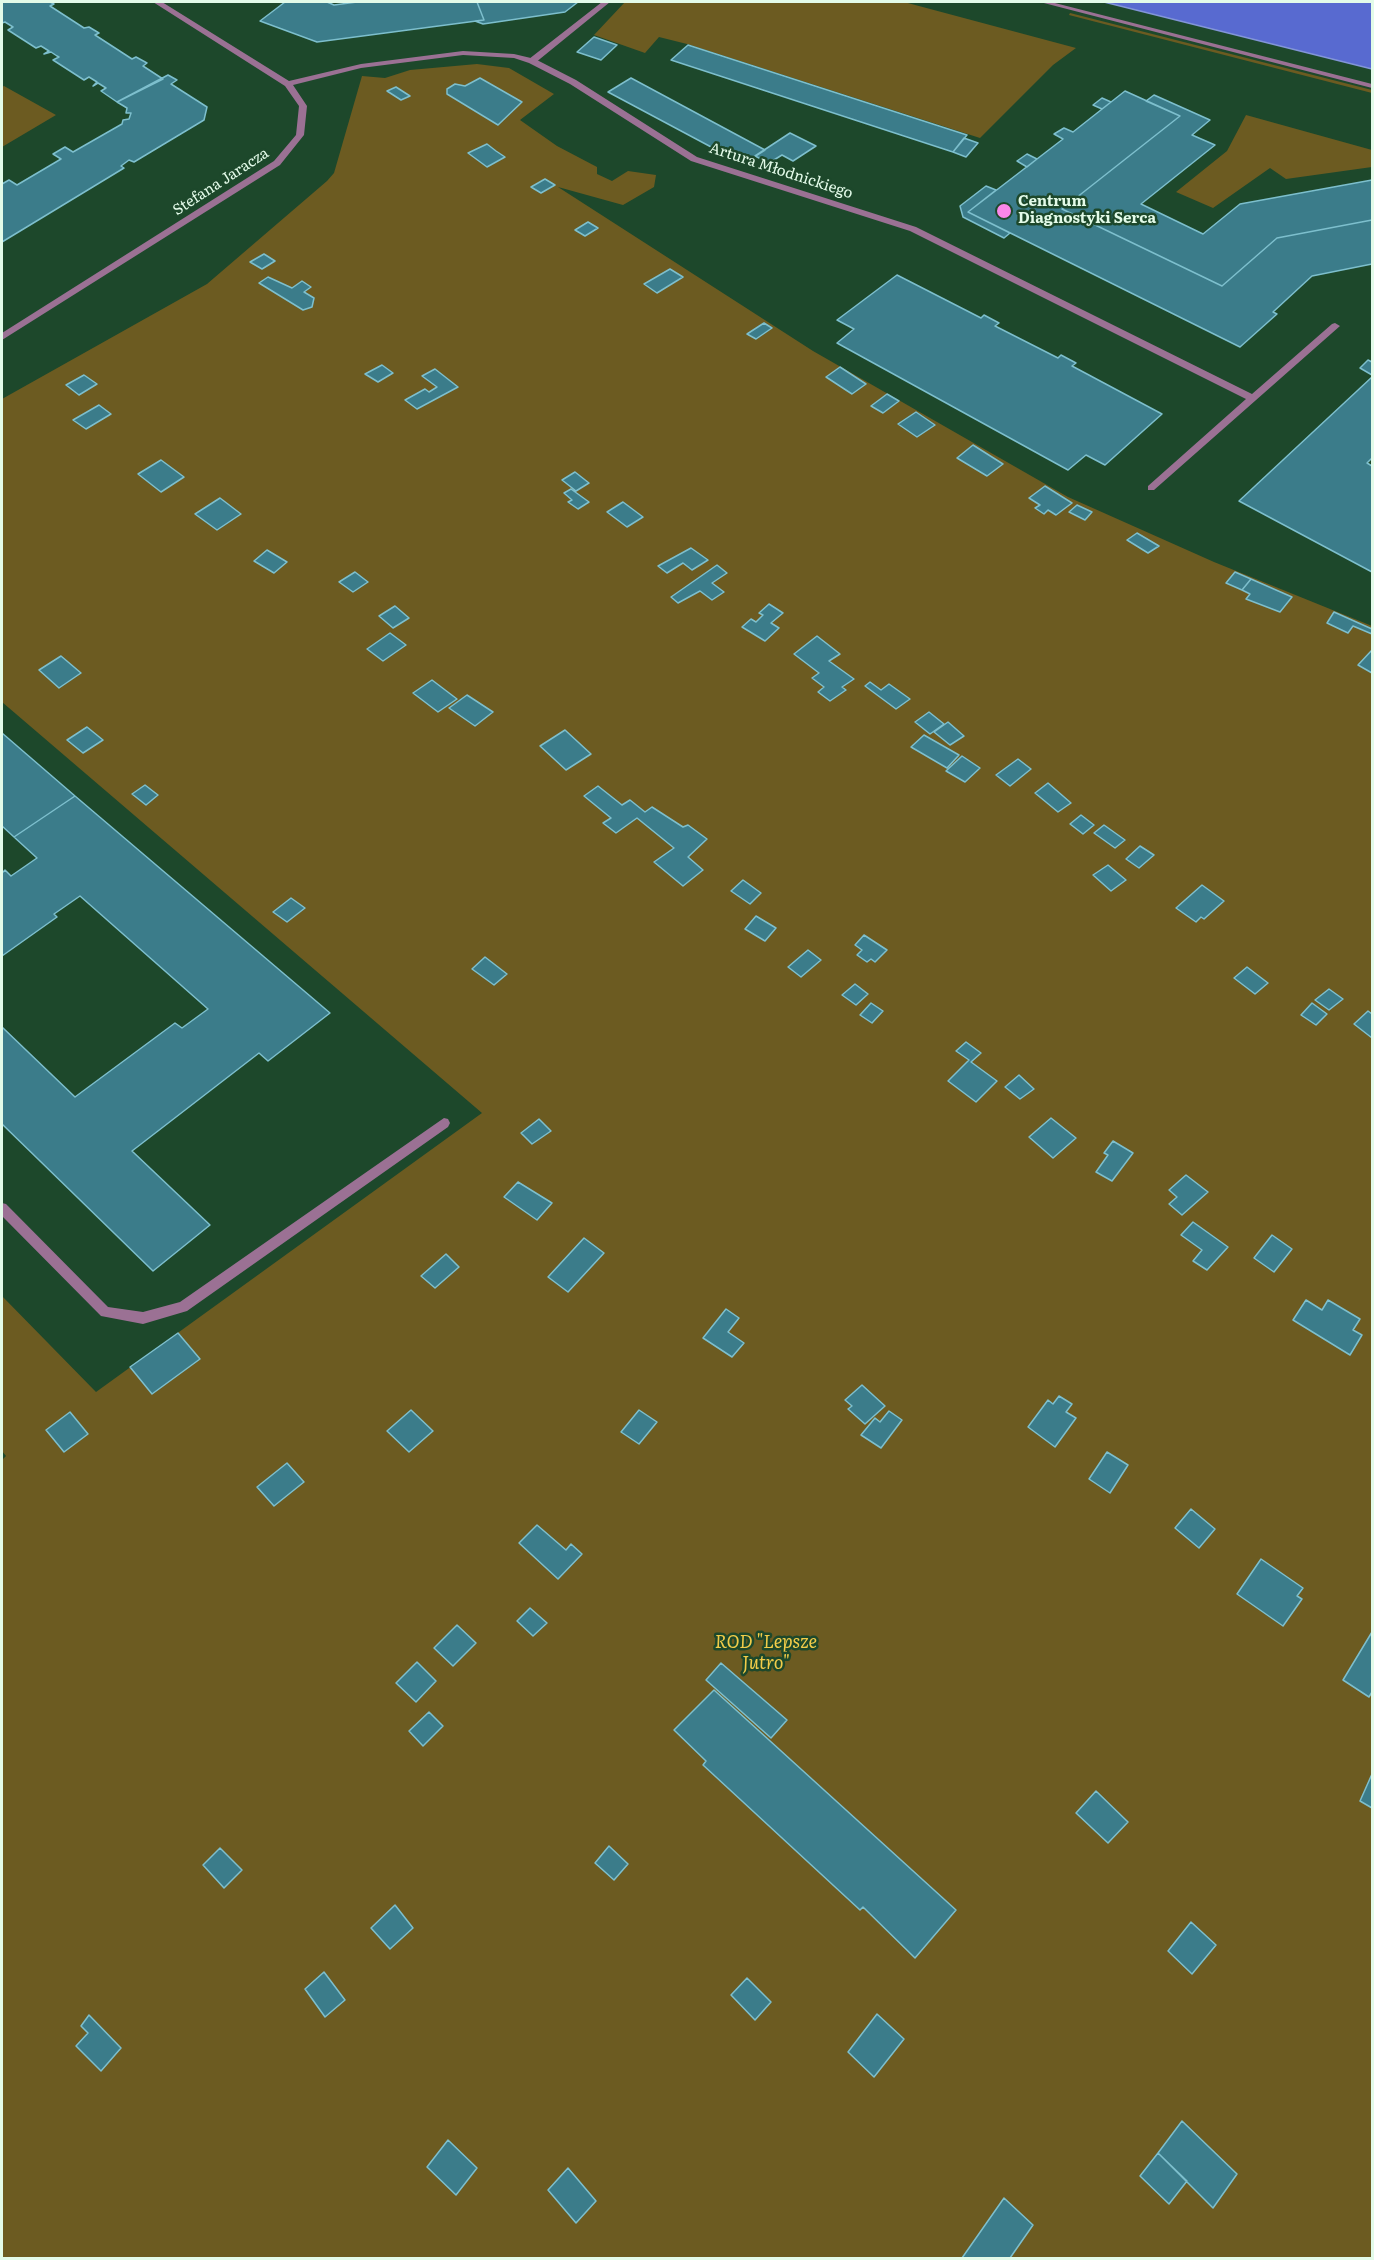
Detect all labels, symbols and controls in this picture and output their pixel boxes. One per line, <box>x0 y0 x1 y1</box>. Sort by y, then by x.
street label: Artura Młodnickiego <box>707 139 855 203</box>
street label: Stefana Jaracza <box>170 144 272 220</box>
place label: Centrum Diagnostyki Serca <box>1018 193 1156 228</box>
marker: Centrum Diagnostyki Serca <box>995 202 1013 220</box>
park label: ROD "Lepsze Jutro" <box>715 1632 817 1674</box>

